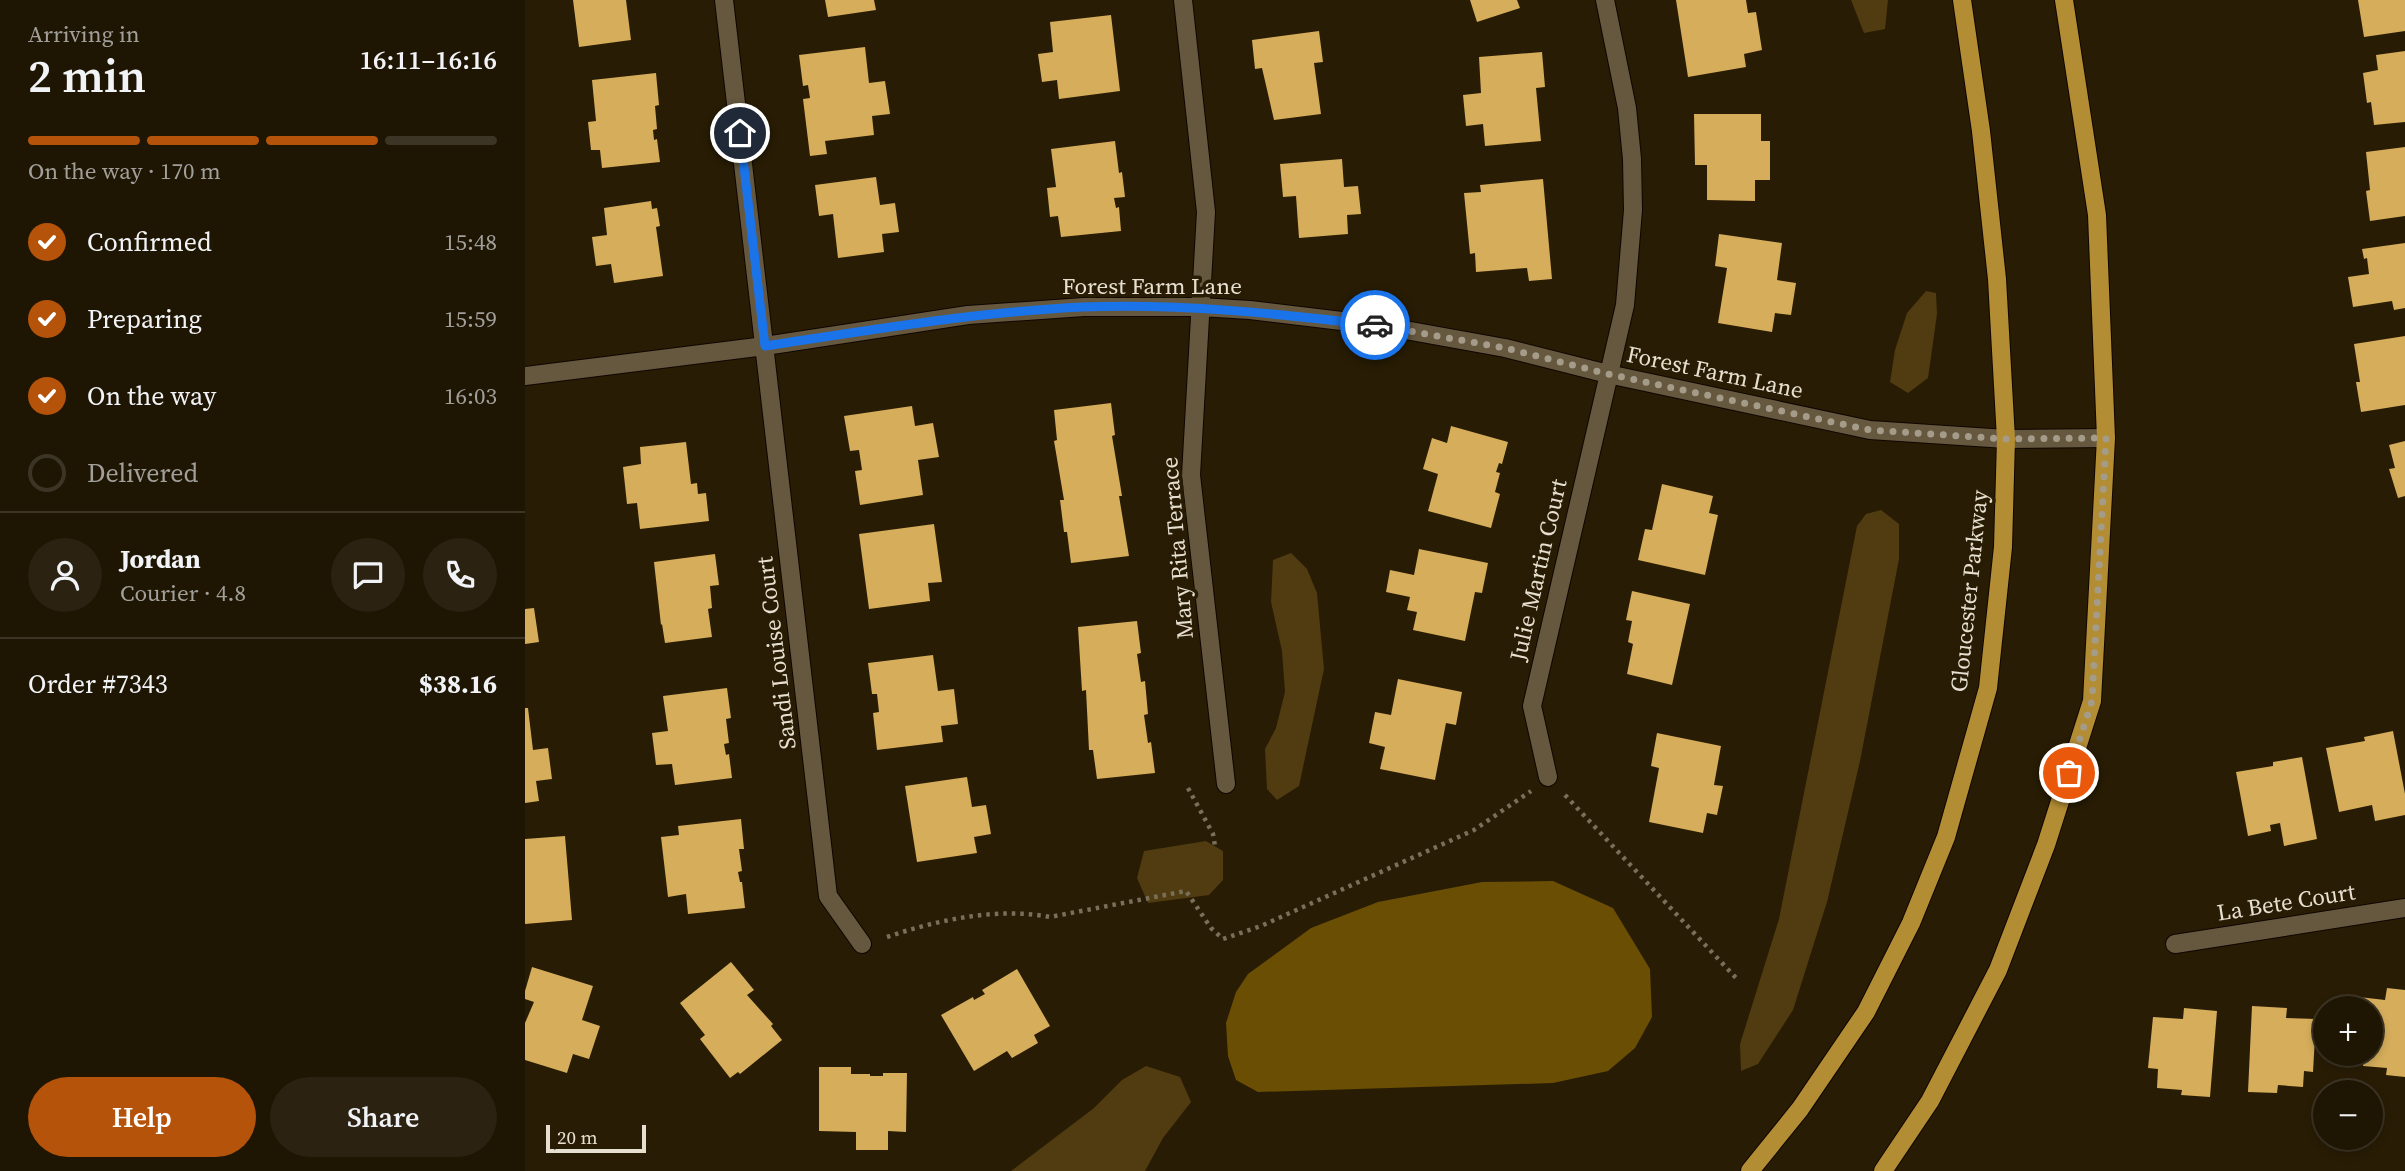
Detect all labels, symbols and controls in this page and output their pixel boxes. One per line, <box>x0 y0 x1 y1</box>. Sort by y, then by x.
text: Arriving in <box>28 18 140 50</box>
text: 16:11–16:16 <box>360 42 497 78</box>
text: 2 min <box>28 44 146 107</box>
pin <box>710 103 770 163</box>
icon: home <box>721 114 759 152</box>
text: On the way · 170 m <box>28 155 221 187</box>
icon: check <box>28 223 66 261</box>
text: Confirmed <box>87 224 212 260</box>
text: 15:48 <box>444 226 497 258</box>
street label: Forest Farm Lane <box>1062 270 1242 302</box>
courier <box>1340 290 1410 360</box>
icon: check <box>28 300 66 338</box>
text: Preparing <box>87 301 202 337</box>
text: 15:59 <box>444 303 497 335</box>
icon: car <box>1356 306 1394 344</box>
street label: Forest Farm Lane <box>1624 338 1806 406</box>
icon: check <box>28 377 66 415</box>
text: On the way <box>87 378 216 414</box>
text: 16:03 <box>444 380 497 412</box>
text: Delivered <box>87 455 198 491</box>
street label: Mary Rita Terrace <box>1153 456 1201 640</box>
street label: Julie Martin Court <box>1501 475 1575 665</box>
street label: Gloucester Parkway <box>1942 488 1996 694</box>
button: person <box>28 538 102 612</box>
button: chat <box>331 538 405 612</box>
button: phone <box>423 538 497 612</box>
text: Jordan <box>120 541 201 577</box>
street label: Sandi Louise Court <box>748 554 804 751</box>
text: Courier · 4.8 <box>120 577 246 609</box>
text: Order #7343 <box>28 666 168 702</box>
text: $38.16 <box>419 666 497 702</box>
pin <box>2039 743 2099 803</box>
icon: bag <box>2050 754 2088 792</box>
street label: La Bete Court <box>2215 875 2358 929</box>
map controls <box>2313 996 2383 1150</box>
button: + <box>2313 996 2383 1066</box>
button: Help <box>28 1077 256 1157</box>
button: Share <box>270 1077 497 1157</box>
button: − <box>2313 1080 2383 1150</box>
scale bar <box>546 1122 646 1154</box>
text: 20 m <box>557 1124 598 1150</box>

